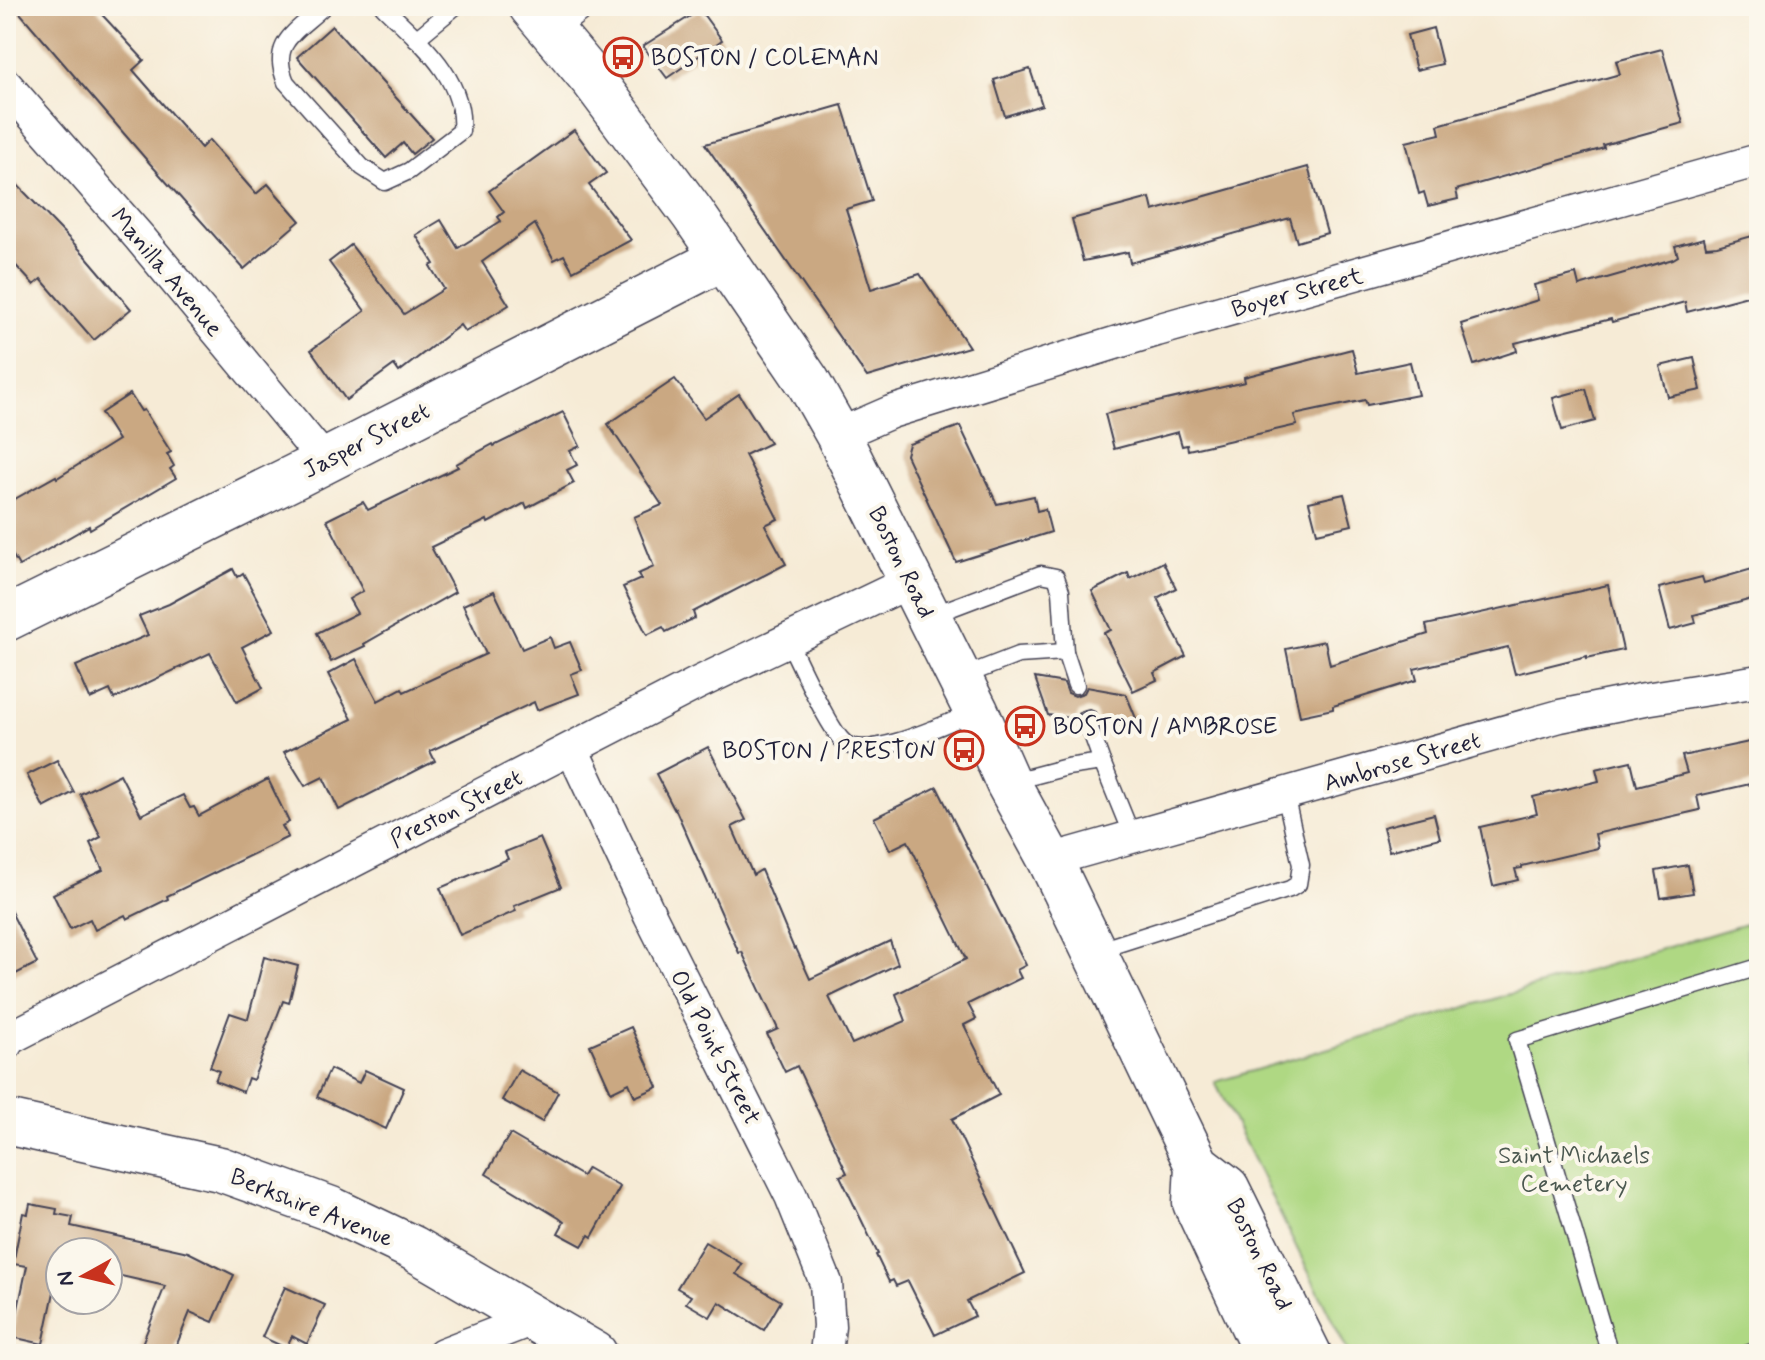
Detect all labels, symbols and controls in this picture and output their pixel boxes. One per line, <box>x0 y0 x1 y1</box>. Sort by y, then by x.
bus stop icon: BOSTON / COLEMAN <box>602 36 644 78</box>
place label: BOSTON / COLEMAN <box>651 43 878 74</box>
street label: Manilla Avenue <box>103 202 229 344</box>
street label: Boyer Street <box>1228 261 1367 326</box>
street label: Jasper Street <box>298 396 435 487</box>
street label: Boston Road <box>860 502 941 624</box>
bus stop icon: BOSTON / AMBROSE <box>1004 705 1046 747</box>
place label: BOSTON / AMBROSE <box>1053 712 1277 743</box>
street label: Ambrose Street <box>1320 725 1484 800</box>
bus stop icon: BOSTON / PRESTON <box>943 729 985 771</box>
place label: BOSTON / PRESTON <box>722 736 936 767</box>
street label: Preston Street <box>385 763 528 856</box>
street label: Old Point Street <box>662 965 767 1130</box>
park label: Saint Michaels Cemetery <box>1498 1141 1650 1200</box>
street label: Berkshire Avenue <box>225 1162 397 1255</box>
street label: Boston Road <box>1218 1194 1299 1316</box>
north arrow <box>44 1236 124 1316</box>
text: N <box>51 1269 81 1288</box>

